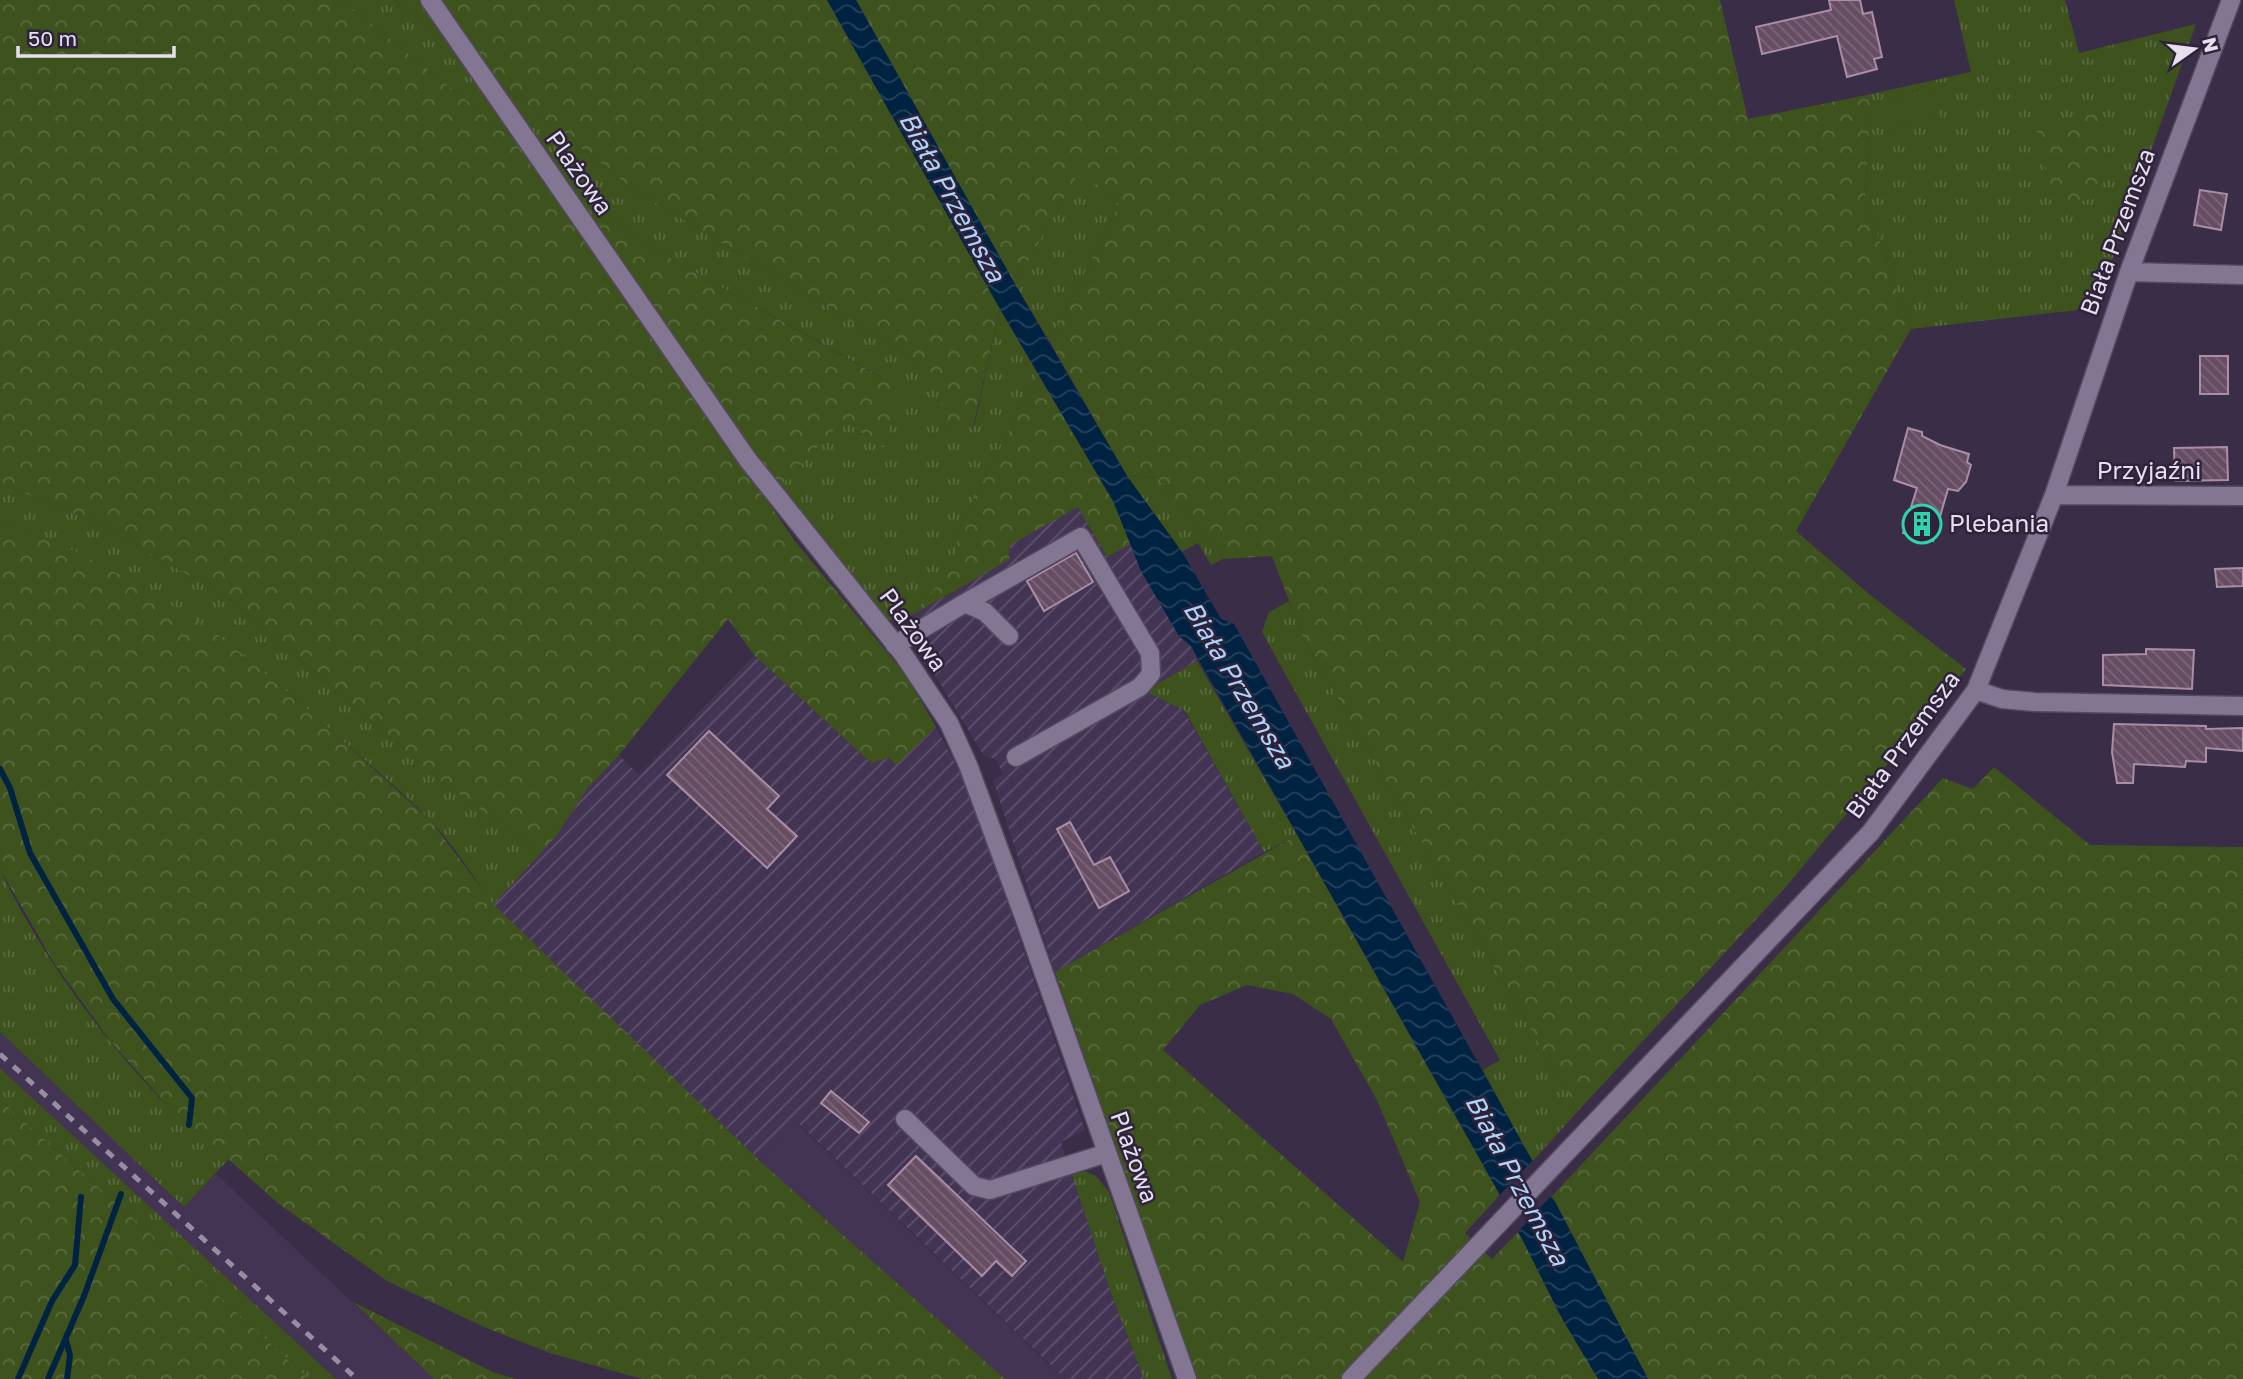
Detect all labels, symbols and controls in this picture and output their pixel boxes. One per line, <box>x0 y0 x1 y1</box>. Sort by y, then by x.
scale bar <box>18 14 173 58</box>
north arrow <box>2159 14 2229 84</box>
text: 50 m <box>28 25 77 51</box>
text: N <box>2198 35 2224 55</box>
water label: Biała Przemsza <box>893 106 1013 288</box>
street label: Plażowa <box>541 125 620 220</box>
street label: Biała Przemsza <box>2073 144 2160 319</box>
street label: Przyjaźni <box>2097 455 2201 484</box>
building icon: Plebania <box>1901 503 1943 545</box>
place label: Plebania <box>1949 508 2049 537</box>
street label: Plażowa <box>874 582 954 676</box>
water label: Biała Przemsza <box>1177 595 1302 775</box>
street label: Biała Przemsza <box>1839 665 1965 823</box>
water label: Biała Przemsza <box>1459 1089 1576 1272</box>
street label: Plażowa <box>1105 1106 1165 1207</box>

